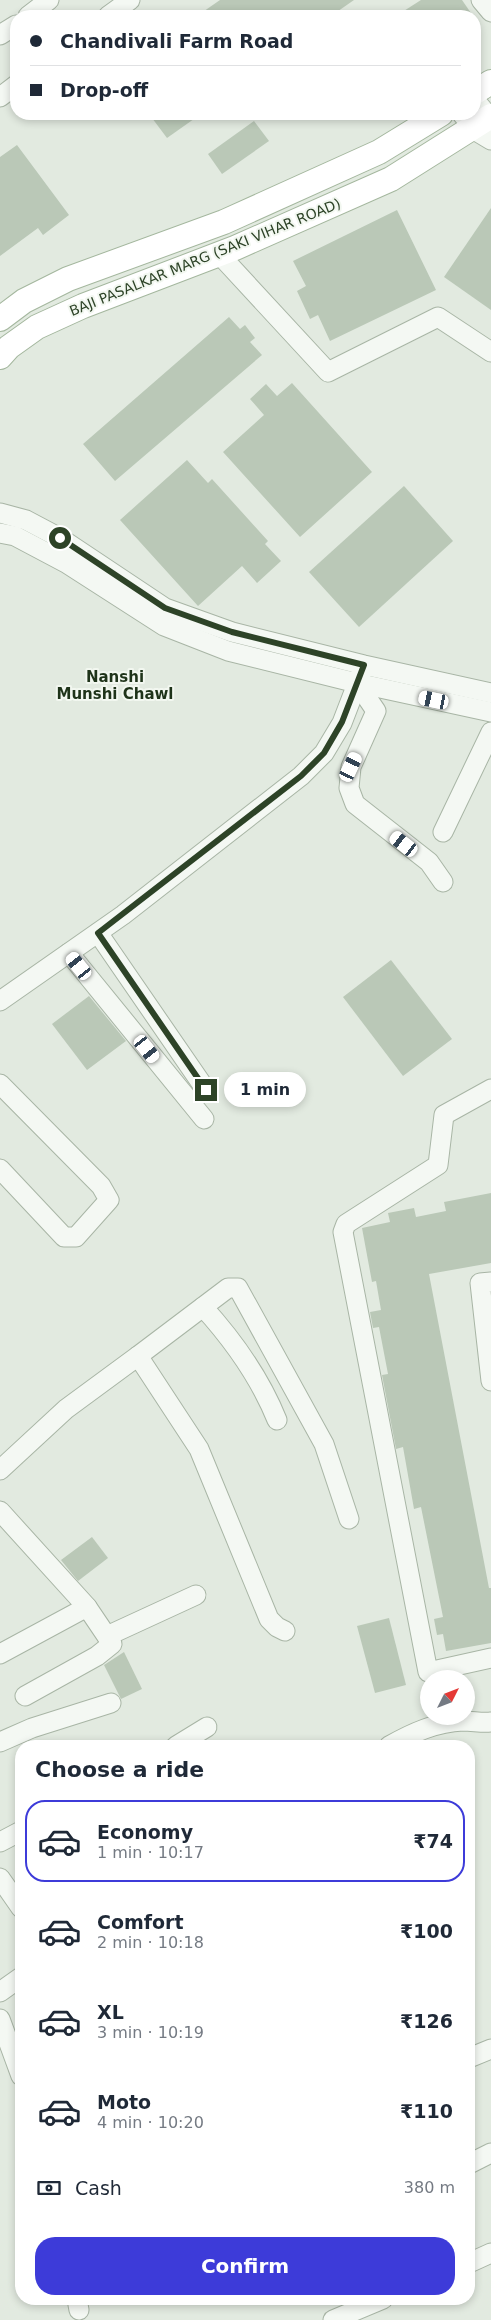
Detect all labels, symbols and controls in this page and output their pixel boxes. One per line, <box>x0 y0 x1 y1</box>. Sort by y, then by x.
text: Chandivali Farm Road <box>60 30 293 52</box>
text: Drop-off <box>60 79 148 101</box>
street label: BAJI PASALKAR MARG (SAKI VIHAR ROAD) <box>67 195 343 319</box>
route start <box>49 527 71 549</box>
district label: Nanshi Munshi Chawl <box>56 668 174 703</box>
car <box>417 690 450 710</box>
car <box>337 750 364 784</box>
car <box>387 829 420 859</box>
car <box>63 950 94 982</box>
car <box>131 1033 162 1065</box>
callout: 1 min <box>224 1072 306 1108</box>
route end <box>195 1079 217 1101</box>
text: 1 min <box>240 1080 290 1099</box>
north arrow <box>420 1670 475 1725</box>
map controls <box>420 1670 475 1725</box>
text: Choose a ride <box>35 1757 204 1782</box>
icon: car <box>37 1819 82 1864</box>
text: Economy <box>97 1821 193 1843</box>
text: ₹74 <box>413 1830 453 1852</box>
text: 1 min · 10:17 <box>97 1843 204 1862</box>
icon: car <box>37 1909 82 1954</box>
text: Comfort <box>97 1911 184 1933</box>
text: ₹100 <box>400 1920 453 1942</box>
text: 2 min · 10:18 <box>97 1933 204 1952</box>
icon: car <box>37 1999 82 2044</box>
text: XL <box>97 2001 124 2023</box>
text: ₹126 <box>400 2010 453 2032</box>
text: 3 min · 10:19 <box>97 2023 204 2042</box>
icon: car <box>37 2089 82 2134</box>
text: Moto <box>97 2091 151 2113</box>
text: ₹110 <box>400 2100 453 2122</box>
text: 4 min · 10:20 <box>97 2113 204 2132</box>
icon: cash <box>35 2174 63 2202</box>
text: Cash <box>75 2177 122 2199</box>
text: 380 m <box>404 2178 455 2197</box>
button: Confirm <box>35 2237 455 2295</box>

